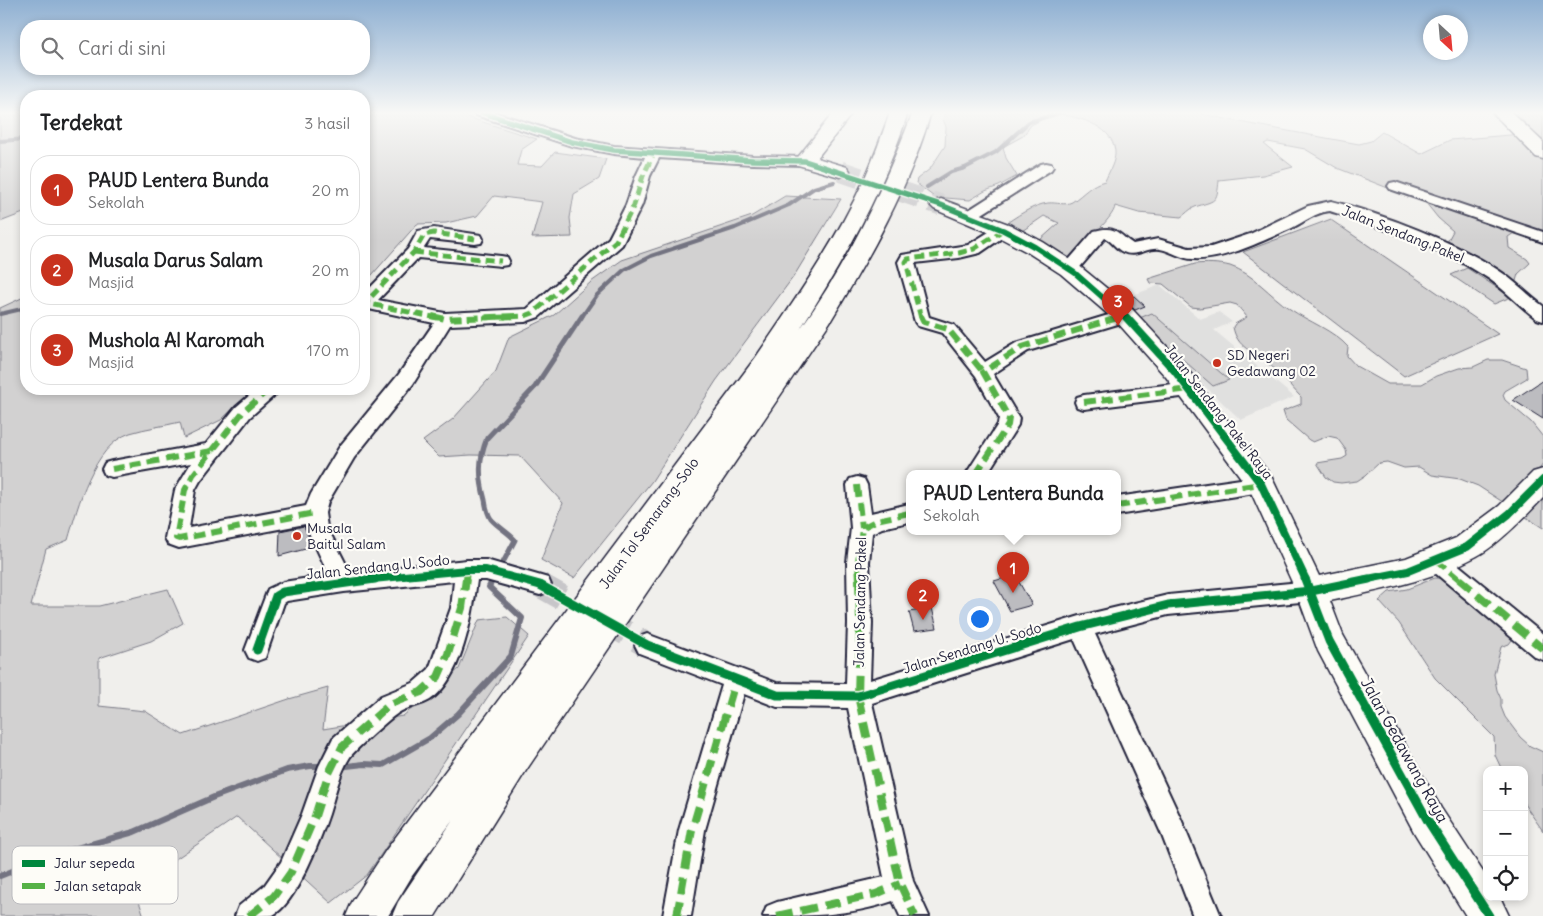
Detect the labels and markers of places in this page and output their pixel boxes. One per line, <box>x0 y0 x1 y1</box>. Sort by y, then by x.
pin: 3 <box>1102 285 1134 326</box>
place label: SD Negeri Gedawang 02 <box>1227 346 1316 380</box>
marker: SD Negeri Gedawang 02 <box>1211 357 1223 369</box>
place label: Musala Baitul Salam <box>307 519 386 553</box>
marker: Musala Baitul Salam <box>291 530 303 542</box>
pin: 1 <box>997 552 1029 593</box>
pin: 2 <box>907 579 939 620</box>

